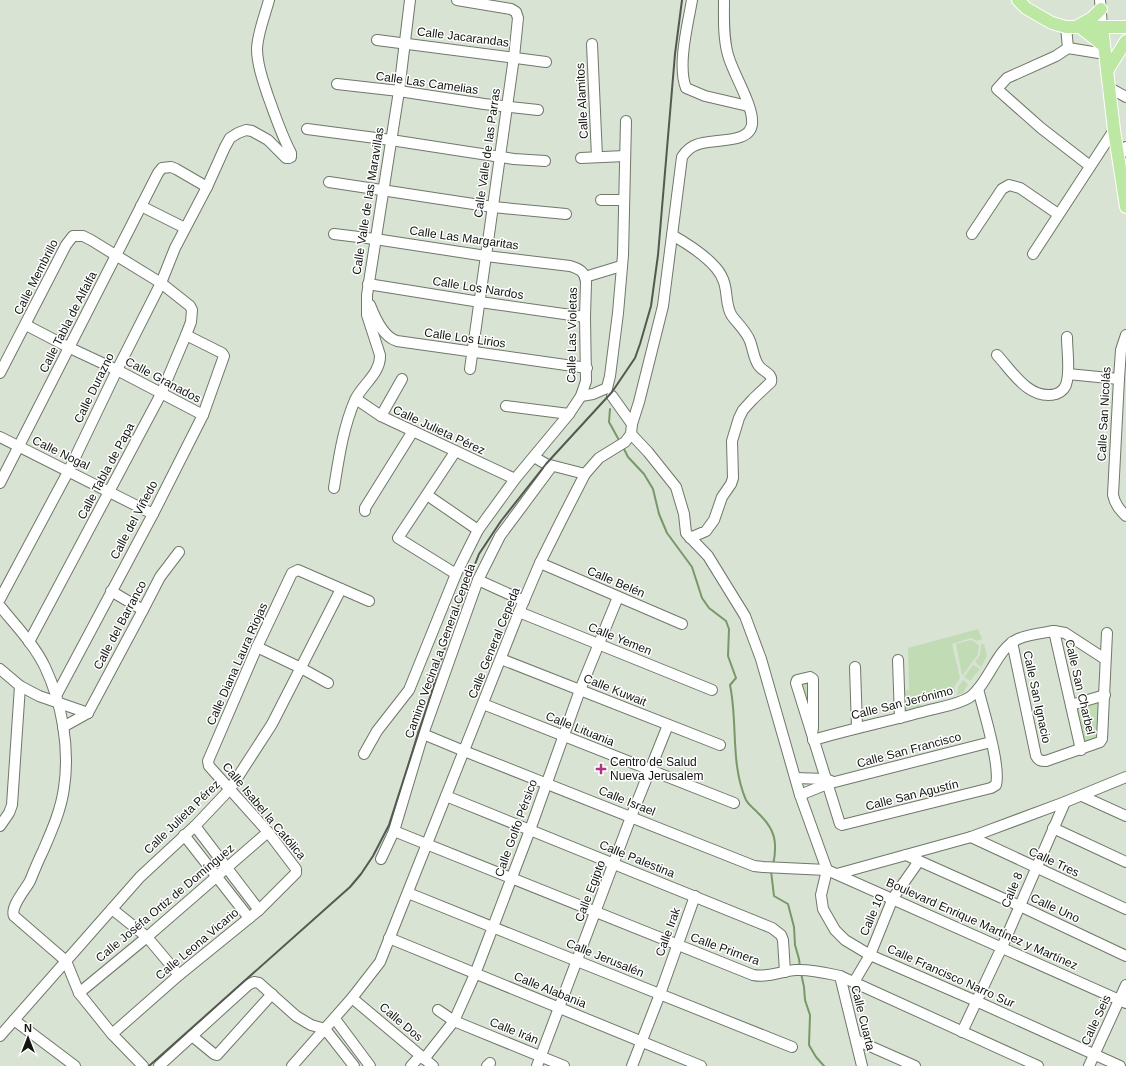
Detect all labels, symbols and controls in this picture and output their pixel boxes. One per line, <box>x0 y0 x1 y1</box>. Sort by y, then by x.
street label: Calle Jacarandas <box>416 24 510 50</box>
street label: Calle Alamitos <box>573 63 591 139</box>
street label: Calle Las Camelias <box>375 69 479 97</box>
street label: Calle Valle de las Parras <box>471 87 503 219</box>
street label: Calle Valle de las Maravillas <box>349 126 387 276</box>
street label: Calle Las Margaritas <box>409 223 519 253</box>
street label: Calle Membrillo <box>11 237 61 317</box>
street label: Calle Tabla de Alfalfa <box>36 269 100 375</box>
street label: Calle Los Nardos <box>431 274 525 302</box>
street label: Calle Las Violetas <box>564 287 580 383</box>
street label: Calle Los Lirios <box>423 325 507 351</box>
street label: Calle Durazno <box>71 350 117 425</box>
street label: Calle Granados <box>123 354 203 406</box>
street label: Calle San Nicolás <box>1095 366 1113 462</box>
street label: Calle Julieta Pérez <box>391 403 487 457</box>
street label: Calle Tabla de Papa <box>75 420 137 522</box>
street label: Calle Nogal <box>30 433 92 473</box>
street label: Calle del Viñedo <box>107 478 161 562</box>
street label: Camino Vecinal a General Cepeda <box>402 561 478 740</box>
street label: Calle Belén <box>585 564 647 600</box>
street label: Calle del Barranco <box>91 578 150 672</box>
street label: Calle General Cepeda <box>465 585 523 701</box>
street label: Calle Diana Laura Riojas <box>204 601 270 727</box>
street label: Calle Yemen <box>586 620 654 658</box>
street label: Calle San Charbel <box>1062 638 1098 736</box>
street label: Calle San Ignacio <box>1020 650 1054 745</box>
street label: Calle Kuwait <box>581 671 649 709</box>
street label: Calle San Jerónimo <box>850 683 955 722</box>
street label: Calle Lituania <box>544 709 617 749</box>
street label: Calle San Francisco <box>855 729 963 771</box>
place label: Centro de Salud Nueva Jerusalem <box>610 755 703 783</box>
street label: Calle Isabel la Católica <box>219 760 309 863</box>
marker: Centro de Salud Nueva Jerusalem <box>595 763 607 775</box>
street label: Calle Julieta Pérez <box>141 777 223 857</box>
street label: Calle Golfo Pérsico <box>492 777 540 879</box>
street label: Calle San Agustín <box>864 777 960 813</box>
street label: Calle Israel <box>597 783 657 819</box>
street label: Calle Palestina <box>597 838 677 881</box>
street label: Calle Joséfa Ortiz de Domínguez <box>93 841 237 965</box>
street label: Calle Tres <box>1027 844 1081 880</box>
street label: Calle Egipto <box>572 858 608 924</box>
street label: Calle 8 <box>998 870 1026 910</box>
street label: Boulevard Enrique Martínez y Martínez <box>884 875 1080 973</box>
street label: Calle Uno <box>1028 891 1082 926</box>
street label: Calle 10 <box>857 892 887 938</box>
street label: Calle Leona Vicario <box>153 905 242 983</box>
street label: Calle Irak <box>653 905 684 958</box>
street label: Calle Primera <box>688 930 762 968</box>
street label: Calle Jerusalén <box>564 936 646 980</box>
street label: Calle Francisco Narro Sur <box>885 942 1017 1010</box>
street label: Calle Alabania <box>512 969 588 1011</box>
street label: Calle Cuarta <box>848 984 878 1052</box>
street label: Calle Seis <box>1078 993 1114 1047</box>
street label: Calle Dos <box>377 1000 425 1044</box>
street label: Calle Irán <box>488 1015 540 1047</box>
north arrow <box>8 1018 48 1058</box>
text: N <box>24 1022 32 1034</box>

